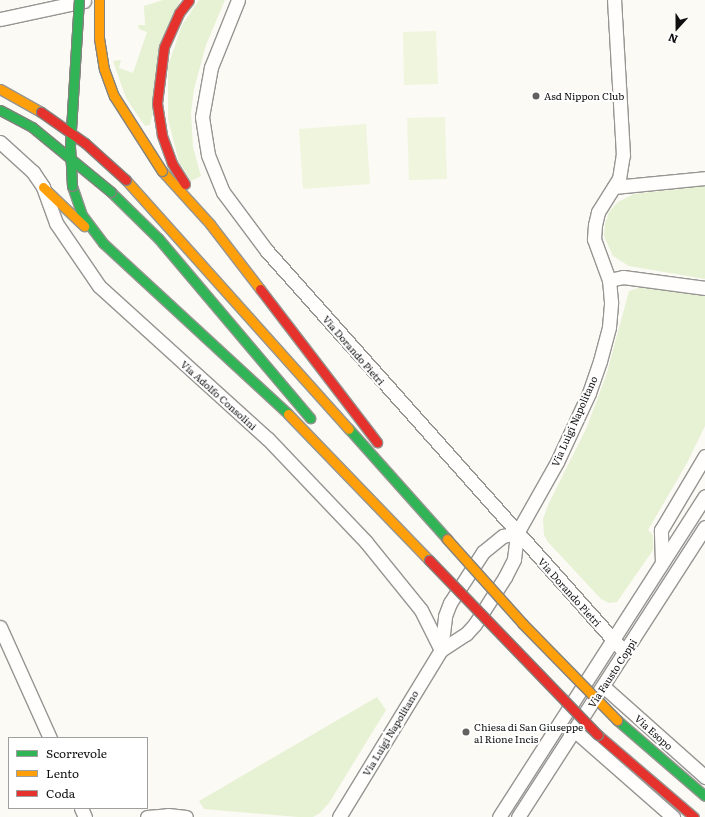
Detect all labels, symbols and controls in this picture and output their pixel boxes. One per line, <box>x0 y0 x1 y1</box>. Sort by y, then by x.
north arrow <box>657 8 697 48</box>
text: N <box>666 30 680 48</box>
place label: Asd Nippon Club <box>544 90 624 102</box>
marker: Asd Nippon Club <box>531 91 541 101</box>
street label: Via Dorando Pietri <box>321 313 387 387</box>
street label: Via Adolfo Consolini <box>179 358 259 432</box>
street label: Via Luigi Napolitano <box>549 374 599 468</box>
street label: Via Dorando Pietri <box>536 555 604 629</box>
street label: Via Fausto Coppi <box>585 636 639 710</box>
street label: Via Luigi Napolitano <box>360 688 420 778</box>
street label: Via Esopo <box>633 712 675 752</box>
place label: Chiesa di San Giuseppe al Rione Incis <box>474 720 583 744</box>
marker: Chiesa di San Giuseppe al Rione Incis <box>461 727 471 737</box>
legend <box>8 737 148 809</box>
text: Scorrevole <box>46 744 107 762</box>
text: Lento <box>46 764 79 782</box>
text: Coda <box>46 784 75 802</box>

